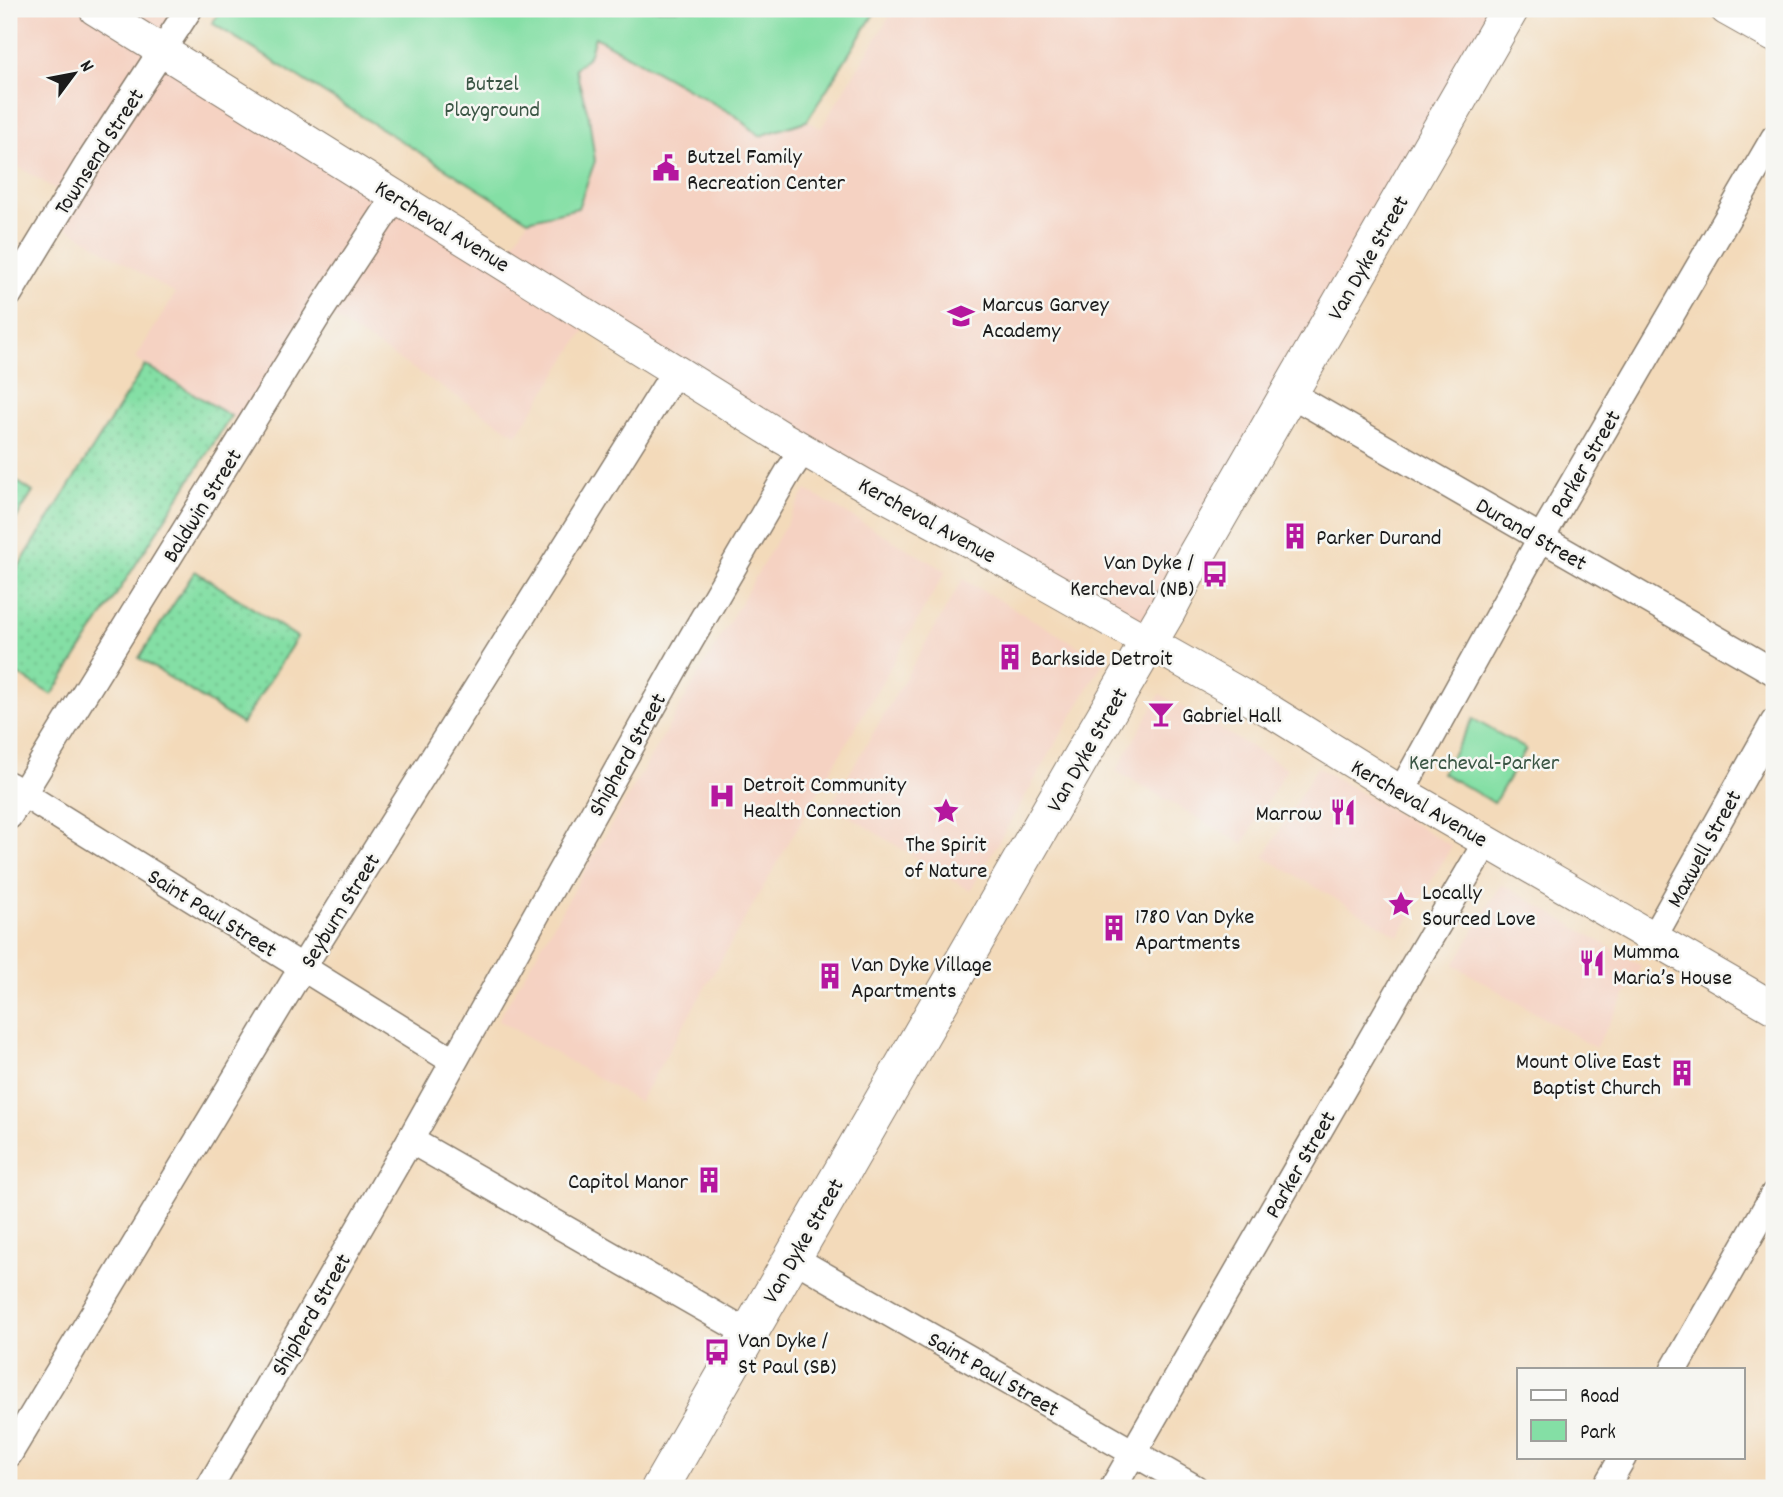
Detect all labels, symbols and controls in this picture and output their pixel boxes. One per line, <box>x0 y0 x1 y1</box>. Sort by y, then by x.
north arrow <box>38 38 108 108</box>
text: N <box>72 56 99 78</box>
park label: Butzel Playground <box>444 69 540 128</box>
street label: Townsend Street <box>48 83 154 223</box>
place label: Butzel Family Recreation Center <box>687 142 846 201</box>
public building icon: Butzel Family Recreation Center <box>651 153 681 183</box>
street label: Kercheval Avenue <box>367 173 515 283</box>
street label: Van Dyke Street <box>1321 190 1419 327</box>
place label: Marcus Garvey Academy <box>982 290 1110 349</box>
school or university icon: Marcus Garvey Academy <box>946 301 976 331</box>
street label: Parker Street <box>1543 405 1631 525</box>
street label: Baldwin Street <box>156 444 252 570</box>
street label: Kercheval Avenue <box>851 470 1001 574</box>
street label: Durand Street <box>1468 491 1592 581</box>
building icon: Parker Durand <box>1280 521 1310 551</box>
place label: Parker Durand <box>1316 523 1442 556</box>
place label: Van Dyke / Kercheval (NB) <box>1070 548 1194 607</box>
bus stop icon: Van Dyke / Kercheval (NB) <box>1200 559 1230 589</box>
building icon: Barkside Detroit <box>995 642 1025 672</box>
place label: Barkside Detroit <box>1031 644 1173 677</box>
street label: Van Dyke Street <box>1040 682 1138 819</box>
street label: Shipherd Street <box>582 688 677 823</box>
bar icon: Gabriel Hall <box>1146 699 1176 729</box>
place label: Gabriel Hall <box>1182 701 1282 734</box>
park label: Kercheval-Parker <box>1409 748 1560 781</box>
street label: Kercheval Avenue <box>1344 752 1493 858</box>
place label: Detroit Community Health Connection <box>743 770 907 829</box>
hospital icon: Detroit Community Health Connection <box>707 781 737 811</box>
street label: Maxwell Street <box>1660 785 1752 914</box>
place icon: The Spirit of Nature <box>931 796 961 826</box>
restaurant icon: Marrow <box>1328 797 1358 827</box>
place label: Marrow <box>1256 799 1322 832</box>
place label: The Spirit of Nature <box>905 830 987 889</box>
street label: Seyburn Street <box>294 848 390 976</box>
street label: Saint Paul Street <box>140 862 282 968</box>
place label: Locally Sourced Love <box>1422 878 1536 937</box>
place icon: Locally Sourced Love <box>1386 889 1416 919</box>
place label: 1780 Van Dyke Apartments <box>1135 902 1254 961</box>
building icon: 1780 Van Dyke Apartments <box>1099 913 1129 943</box>
place label: Mumma Maria’s House <box>1613 937 1732 996</box>
restaurant icon: Mumma Maria’s House <box>1577 948 1607 978</box>
place label: Van Dyke Village Apartments <box>851 950 992 1009</box>
building icon: Van Dyke Village Apartments <box>815 961 845 991</box>
place label: Mount Olive East Baptist Church <box>1516 1047 1661 1106</box>
building icon: Mount Olive East Baptist Church <box>1667 1058 1697 1088</box>
street label: Parker Street <box>1258 1106 1346 1226</box>
building icon: Capitol Manor <box>694 1165 724 1195</box>
place label: Capitol Manor <box>568 1167 688 1200</box>
street label: Van Dyke Street <box>756 1173 854 1310</box>
street label: Shipherd Street <box>265 1248 361 1383</box>
street label: Saint Paul Street <box>920 1325 1064 1427</box>
place label: Van Dyke / St Paul (SB) <box>738 1326 836 1385</box>
bus stop icon: Van Dyke / St Paul (SB) <box>702 1337 732 1367</box>
legend <box>1517 1368 1744 1458</box>
text: Road <box>1580 1383 1619 1413</box>
text: Park <box>1580 1419 1616 1449</box>

